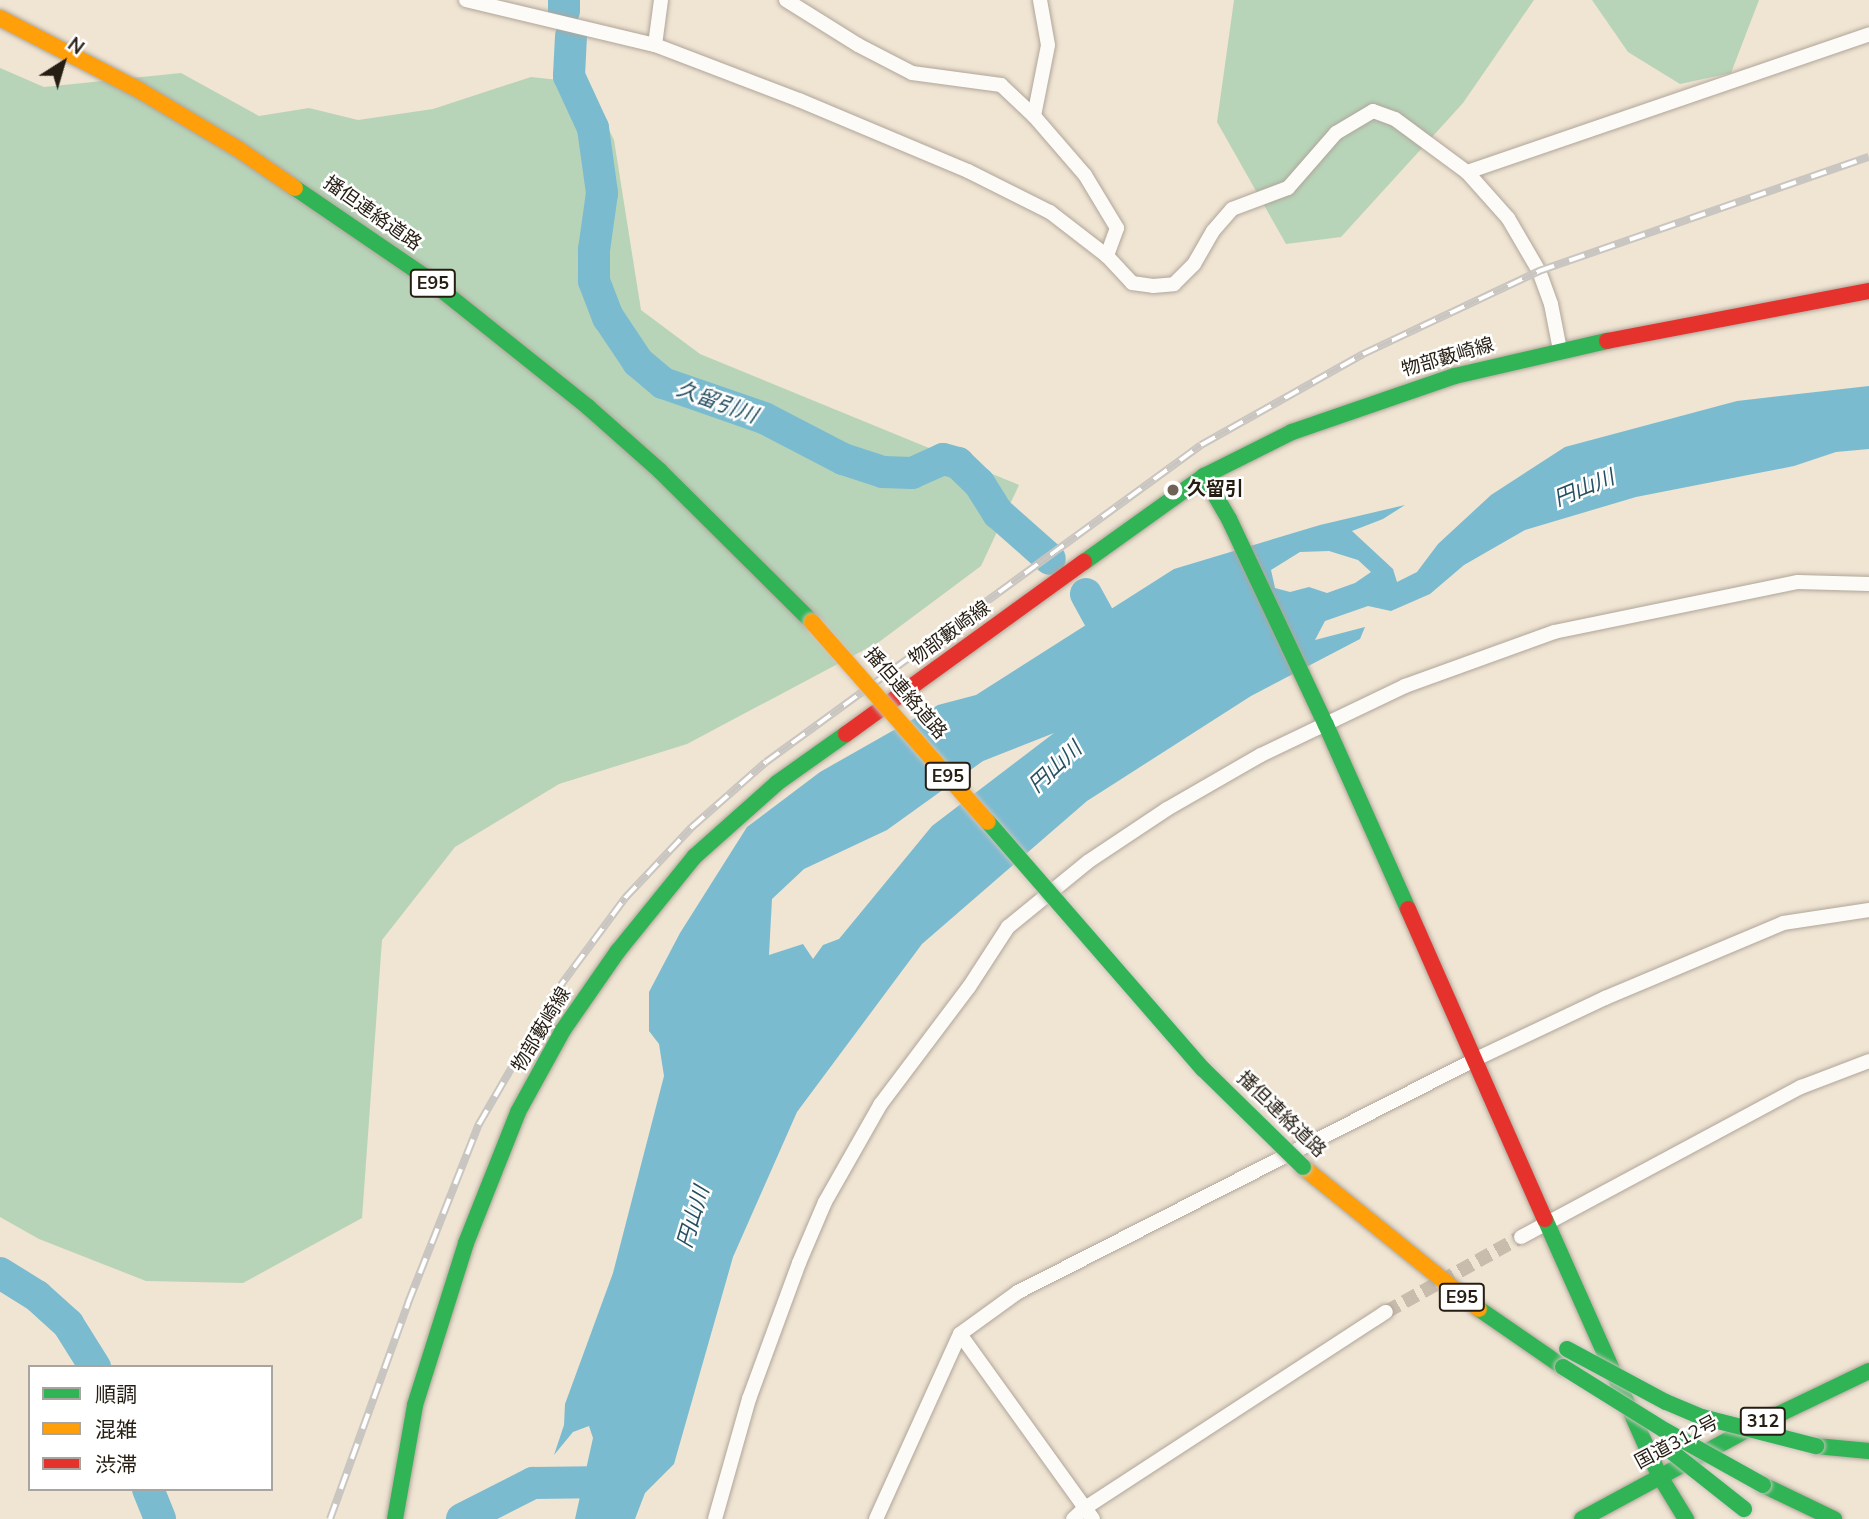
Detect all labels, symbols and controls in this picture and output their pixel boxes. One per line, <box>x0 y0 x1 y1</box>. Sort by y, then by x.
north arrow <box>28 28 98 98</box>
text: N <box>62 32 89 61</box>
street label: 播但連絡道路 <box>319 172 425 256</box>
road number: E95 <box>408 268 458 298</box>
street label: 物部藪崎線 <box>1399 334 1497 382</box>
water label: 久留引川 <box>673 376 761 428</box>
water label: 円山川 <box>1550 465 1618 511</box>
place label: 久留引 <box>1187 479 1244 501</box>
marker: 久留引 <box>1165 482 1181 498</box>
street label: 物部藪崎線 <box>905 597 995 671</box>
street label: 播但連絡道路 <box>859 644 951 744</box>
water label: 円山川 <box>1023 736 1087 798</box>
road number: E95 <box>923 762 972 790</box>
street label: 物部藪崎線 <box>508 983 576 1077</box>
street label: 播但連絡道路 <box>1232 1067 1330 1163</box>
water label: 円山川 <box>672 1183 714 1251</box>
road number: E95 <box>1438 1282 1486 1312</box>
legend <box>28 1365 273 1491</box>
text: 順調 <box>95 1381 137 1409</box>
road number: 312 <box>1738 1406 1788 1436</box>
street label: 国道312号 <box>1631 1412 1723 1474</box>
text: 混雑 <box>95 1416 137 1444</box>
text: 渋滞 <box>95 1451 137 1479</box>

